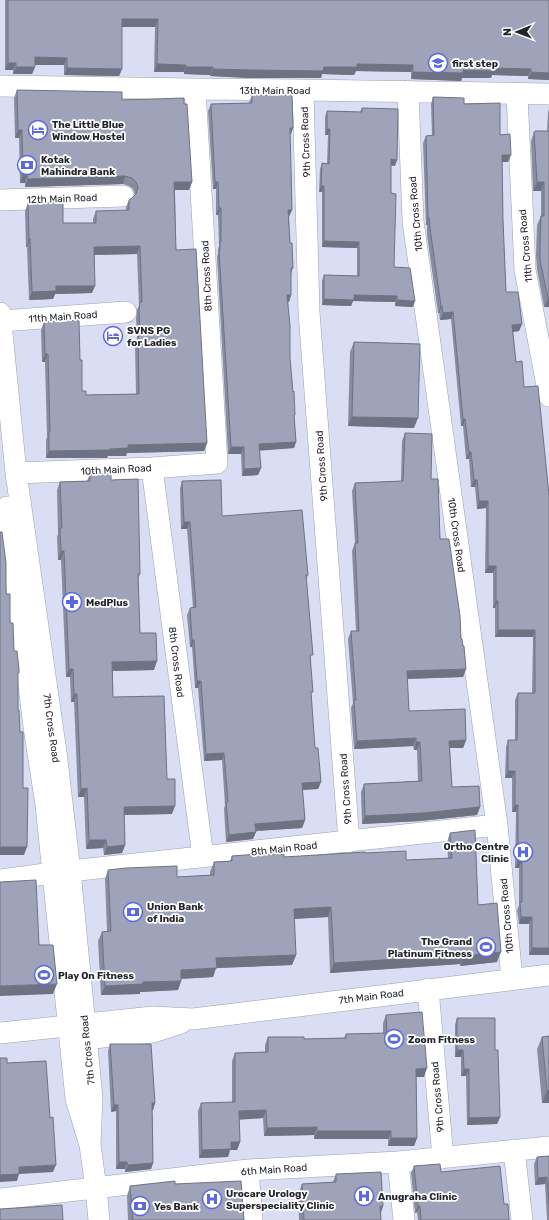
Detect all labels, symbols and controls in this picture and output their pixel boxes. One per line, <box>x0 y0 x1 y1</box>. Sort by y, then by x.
north arrow <box>497 12 537 52</box>
text: N <box>501 28 514 36</box>
school or university icon: first step <box>427 52 449 74</box>
place label: first step <box>452 58 498 70</box>
street label: 13th Main Road <box>240 85 310 97</box>
street label: 9th Cross Road <box>299 106 313 178</box>
hotel icon: The Little Blue Window Hostel <box>27 119 49 141</box>
place label: The Little Blue Window Hostel <box>52 119 125 143</box>
bank icon: Kotak Mahindra Bank <box>16 154 38 176</box>
place label: Kotak Mahindra Bank <box>41 154 115 178</box>
street label: 10th Cross Road <box>407 176 425 252</box>
street label: 12th Main Road <box>26 192 98 206</box>
street label: 11th Cross Road <box>517 209 535 283</box>
street label: 8th Cross Road <box>199 240 215 312</box>
street label: 11th Main Road <box>28 309 98 325</box>
hotel icon: SVNS PG for Ladies <box>102 325 124 347</box>
place label: SVNS PG for Ladies <box>127 325 177 349</box>
street label: 9th Cross Road <box>314 430 330 502</box>
street label: 10th Main Road <box>80 462 152 478</box>
street label: 10th Cross Road <box>445 497 467 573</box>
pharmacy icon: MedPlus <box>61 591 83 613</box>
place label: MedPlus <box>86 597 129 609</box>
street label: 8th Cross Road <box>166 626 186 698</box>
street label: 7th Cross Road <box>40 693 62 764</box>
street label: 9th Cross Road <box>338 753 354 825</box>
street label: 8th Main Road <box>250 840 318 858</box>
place label: Ortho Centre Clinic <box>443 841 509 865</box>
hospital icon: Ortho Centre Clinic <box>512 841 534 863</box>
street label: 10th Cross Road <box>498 878 516 954</box>
bank icon: Union Bank of India <box>122 901 144 923</box>
place label: Union Bank of India <box>147 901 204 925</box>
place label: The Grand Platinum Fitness <box>388 936 472 960</box>
sports icon: The Grand Platinum Fitness <box>475 936 497 958</box>
sports icon: Play On Fitness <box>33 964 55 986</box>
place label: Play On Fitness <box>58 970 134 982</box>
street label: 7th Main Road <box>338 987 404 1007</box>
street label: 7th Cross Road <box>78 1014 98 1085</box>
sports icon: Zoom Fitness <box>383 1028 405 1050</box>
place label: Zoom Fitness <box>408 1034 476 1046</box>
street label: 9th Cross Road <box>429 1061 447 1133</box>
street label: 6th Main Road <box>240 1162 308 1178</box>
hospital icon: Anugraha Clinic <box>353 1185 375 1207</box>
hospital icon: Urocare Urology Superspeciality Clinic <box>201 1188 223 1210</box>
place label: Urocare Urology Superspeciality Clinic <box>226 1188 335 1212</box>
place label: Anugraha Clinic <box>378 1191 457 1203</box>
bank icon: Yes Bank <box>129 1195 151 1217</box>
place label: Yes Bank <box>154 1201 199 1213</box>

